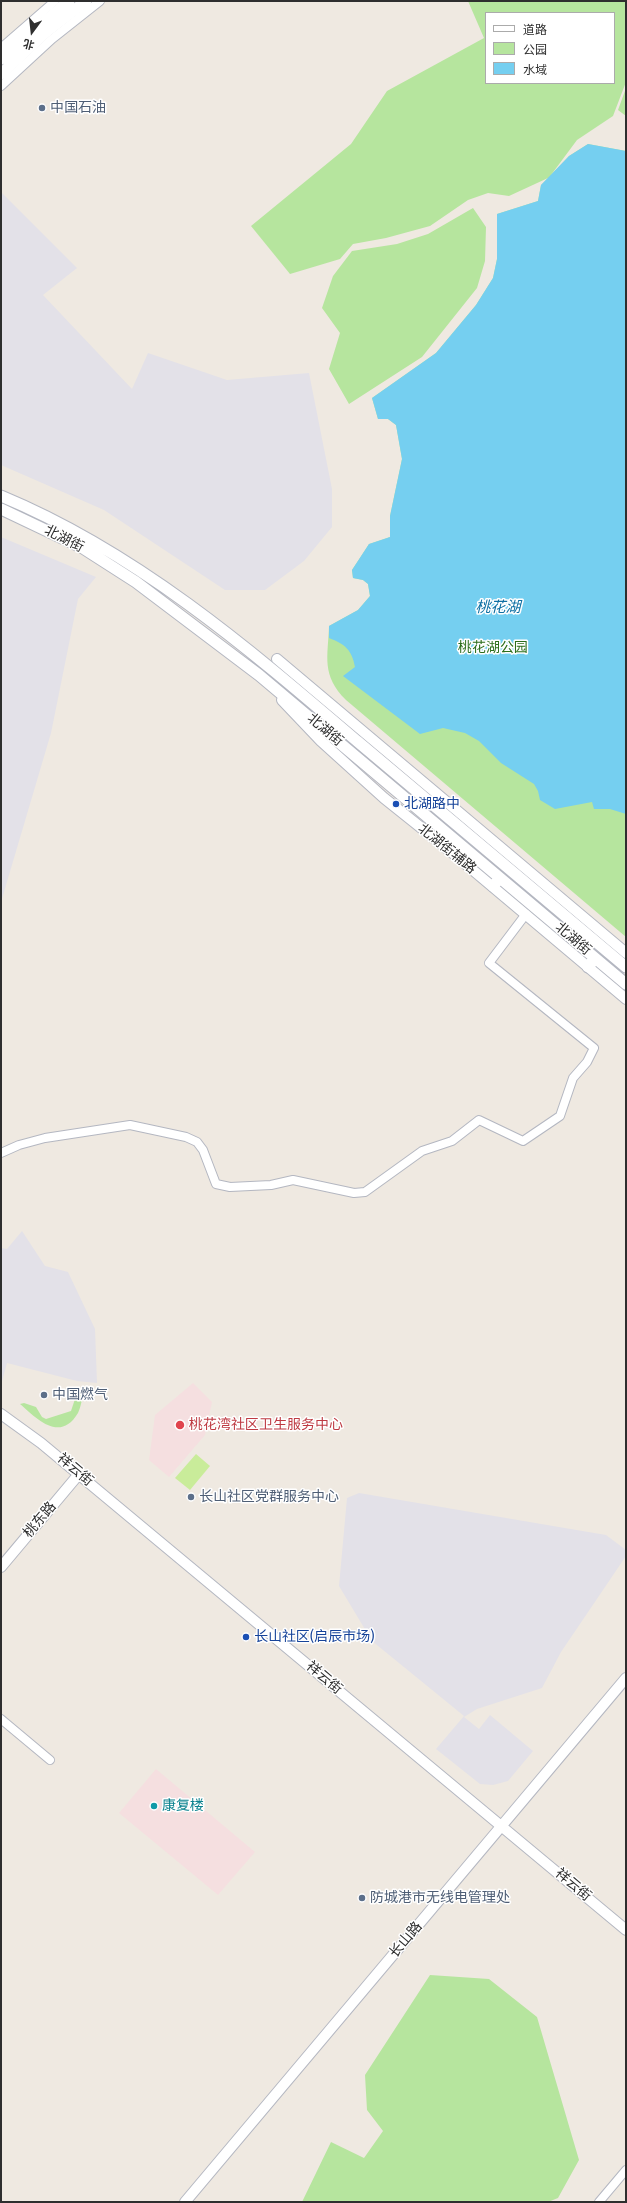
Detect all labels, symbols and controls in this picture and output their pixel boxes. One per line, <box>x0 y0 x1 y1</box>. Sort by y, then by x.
north arrow <box>12 12 52 52</box>
legend <box>485 12 615 84</box>
text: 道路 <box>523 23 547 37</box>
text: 北 <box>22 36 36 52</box>
text: 公园 <box>523 43 547 57</box>
text: 水域 <box>523 63 547 77</box>
place label: 中国石油 <box>50 100 106 116</box>
marker: 中国石油 <box>37 103 47 113</box>
street label: 北湖街 <box>41 522 87 556</box>
water label: 桃花湖 <box>476 599 520 617</box>
park label: 桃花湖公园 <box>458 640 528 656</box>
street label: 北湖街 <box>304 710 346 750</box>
place label: 北湖路中 <box>404 796 460 812</box>
marker: 北湖路中 <box>391 799 401 809</box>
street label: 北湖街辅路 <box>415 820 479 878</box>
street label: 北湖街 <box>552 919 594 959</box>
place label: 中国燃气 <box>52 1387 108 1403</box>
marker: 中国燃气 <box>39 1390 49 1400</box>
place label: 桃花湾社区卫生服务中心 <box>189 1417 343 1433</box>
marker: 桃花湾社区卫生服务中心 <box>174 1419 186 1431</box>
street label: 祥云街 <box>54 1450 96 1490</box>
place label: 长山社区党群服务中心 <box>199 1489 339 1505</box>
marker: 长山社区党群服务中心 <box>186 1492 196 1502</box>
street label: 桃东路 <box>20 1499 60 1541</box>
place label: 长山社区(启辰市场) <box>254 1629 374 1645</box>
marker: 长山社区(启辰市场) <box>241 1632 251 1642</box>
street label: 祥云街 <box>303 1658 345 1698</box>
place label: 康复楼 <box>162 1798 204 1814</box>
marker: 康复楼 <box>149 1801 159 1811</box>
street label: 祥云街 <box>552 1865 594 1905</box>
place label: 防城港市无线电管理处 <box>370 1890 510 1906</box>
marker: 防城港市无线电管理处 <box>357 1893 367 1903</box>
street label: 长山路 <box>386 1919 426 1961</box>

